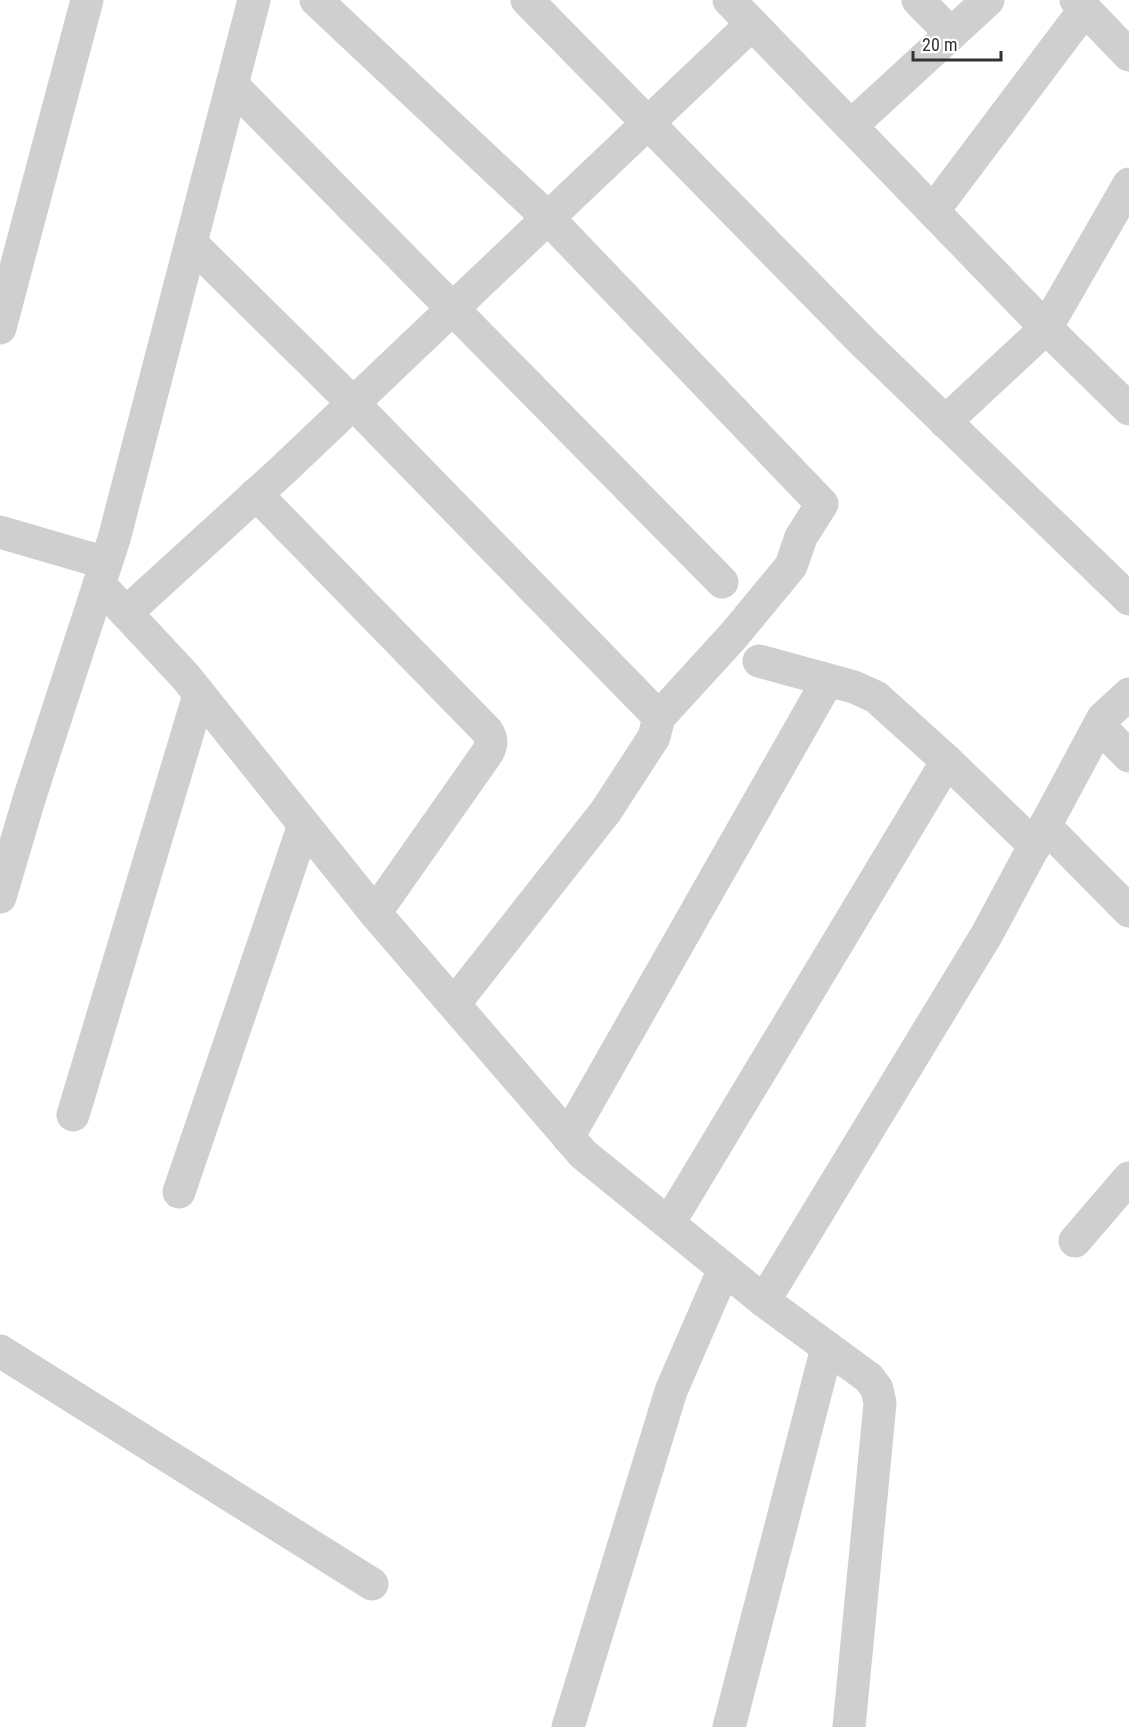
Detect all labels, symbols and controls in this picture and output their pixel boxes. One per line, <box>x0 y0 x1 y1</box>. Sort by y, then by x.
scale bar <box>913 24 1002 62</box>
text: 20 m <box>922 34 957 55</box>

